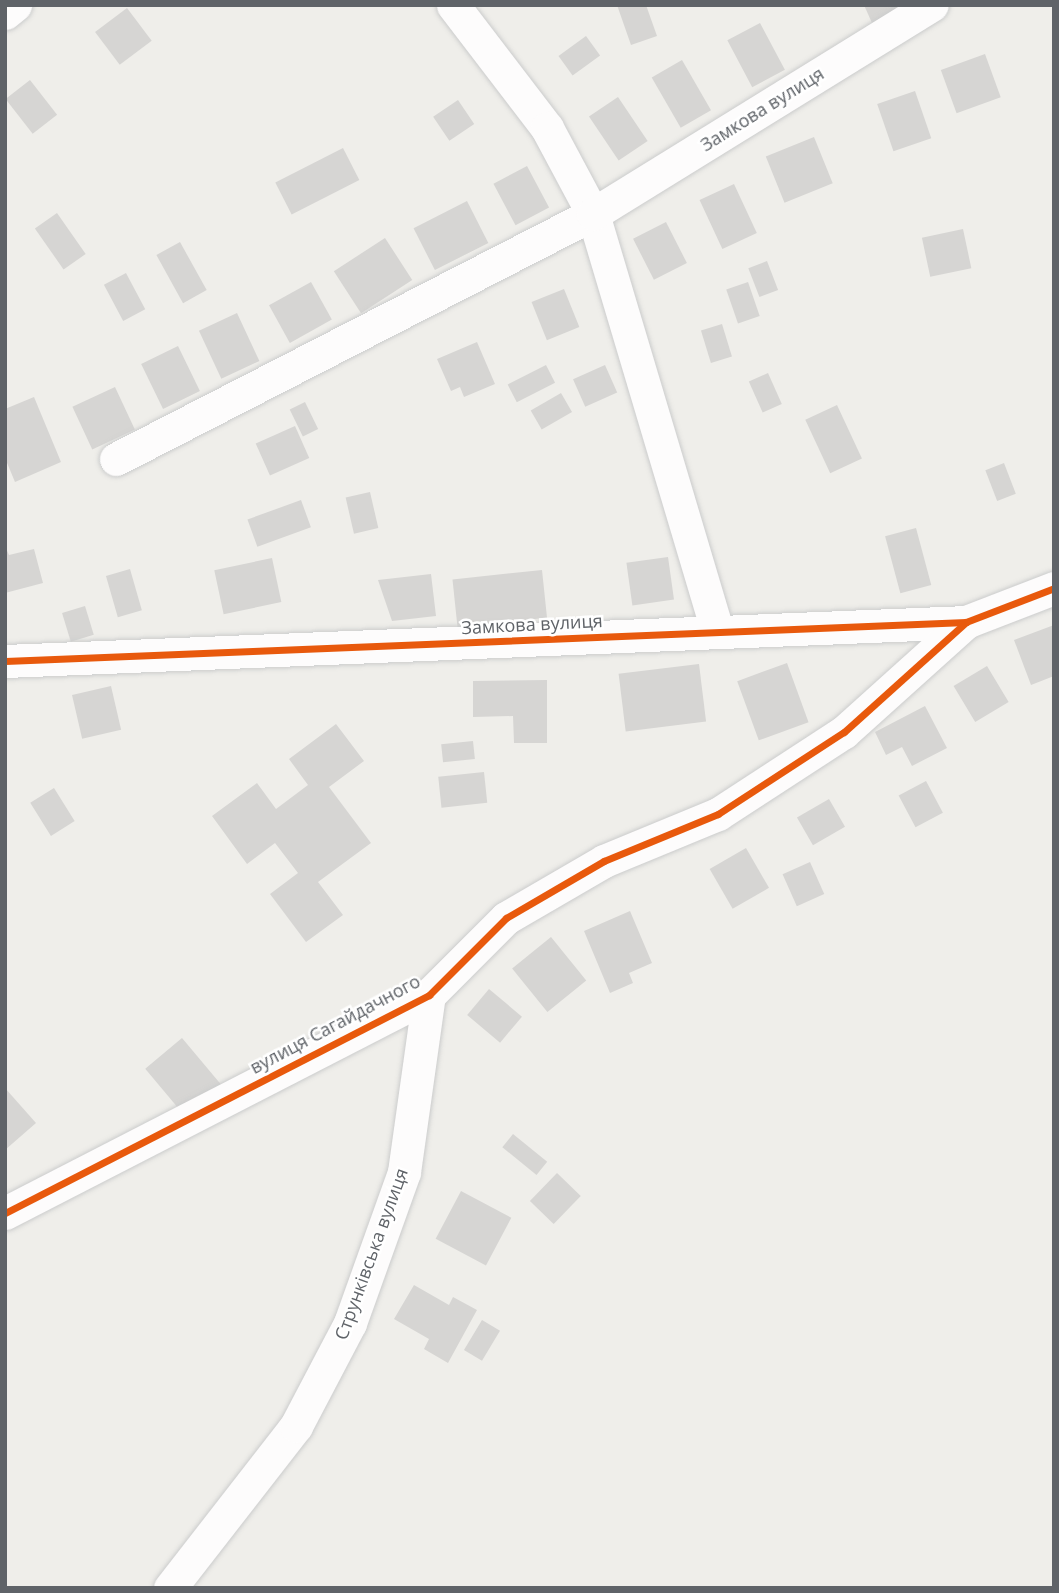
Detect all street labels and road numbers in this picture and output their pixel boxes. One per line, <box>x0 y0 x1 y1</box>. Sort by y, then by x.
street label: Замкова вулиця <box>696 62 828 156</box>
street label: Замкова вулиця <box>461 610 603 638</box>
street label: вулиця Сагайдачного <box>246 970 424 1078</box>
street label: Струнківська вулиця <box>330 1165 412 1343</box>

